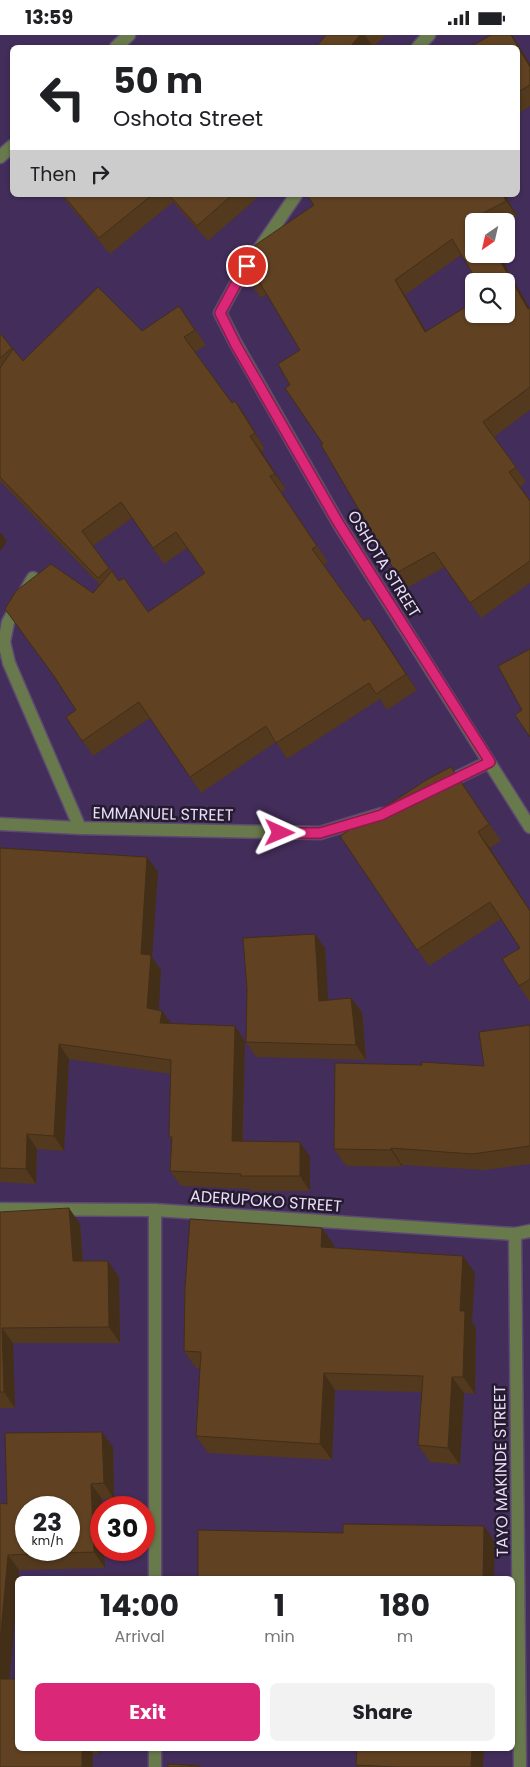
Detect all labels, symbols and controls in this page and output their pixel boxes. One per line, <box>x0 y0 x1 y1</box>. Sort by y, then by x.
text: 13:59 <box>25 4 73 31</box>
text: 50 m <box>113 56 203 105</box>
icon: left <box>30 65 95 130</box>
text: Oshota Street <box>113 103 263 134</box>
icon: right <box>86 160 114 188</box>
text: Then <box>30 161 76 188</box>
north arrow <box>465 213 515 263</box>
map controls <box>465 213 515 323</box>
pin <box>226 245 268 287</box>
icon: arrive <box>233 252 261 280</box>
button: search <box>465 273 515 323</box>
street label: OSHOTA STREET <box>342 506 426 622</box>
street label: EMMANUEL STREET <box>92 801 234 827</box>
position arrow <box>253 806 305 858</box>
street label: ADERUPOKO STREET <box>189 1184 343 1218</box>
street label: TAYO MAKINDE STREET <box>488 1385 514 1557</box>
speed limit sign: 30 <box>90 1496 155 1561</box>
text: 23 <box>33 1505 62 1540</box>
text: km/h <box>32 1532 63 1549</box>
text: 14:00 <box>100 1584 179 1627</box>
text: 1 <box>274 1584 285 1627</box>
text: 180 <box>380 1584 430 1627</box>
text: Arrival <box>114 1625 165 1648</box>
text: min <box>264 1625 295 1648</box>
text: m <box>397 1625 413 1648</box>
button: Exit <box>35 1683 260 1741</box>
button: Share <box>270 1683 495 1741</box>

